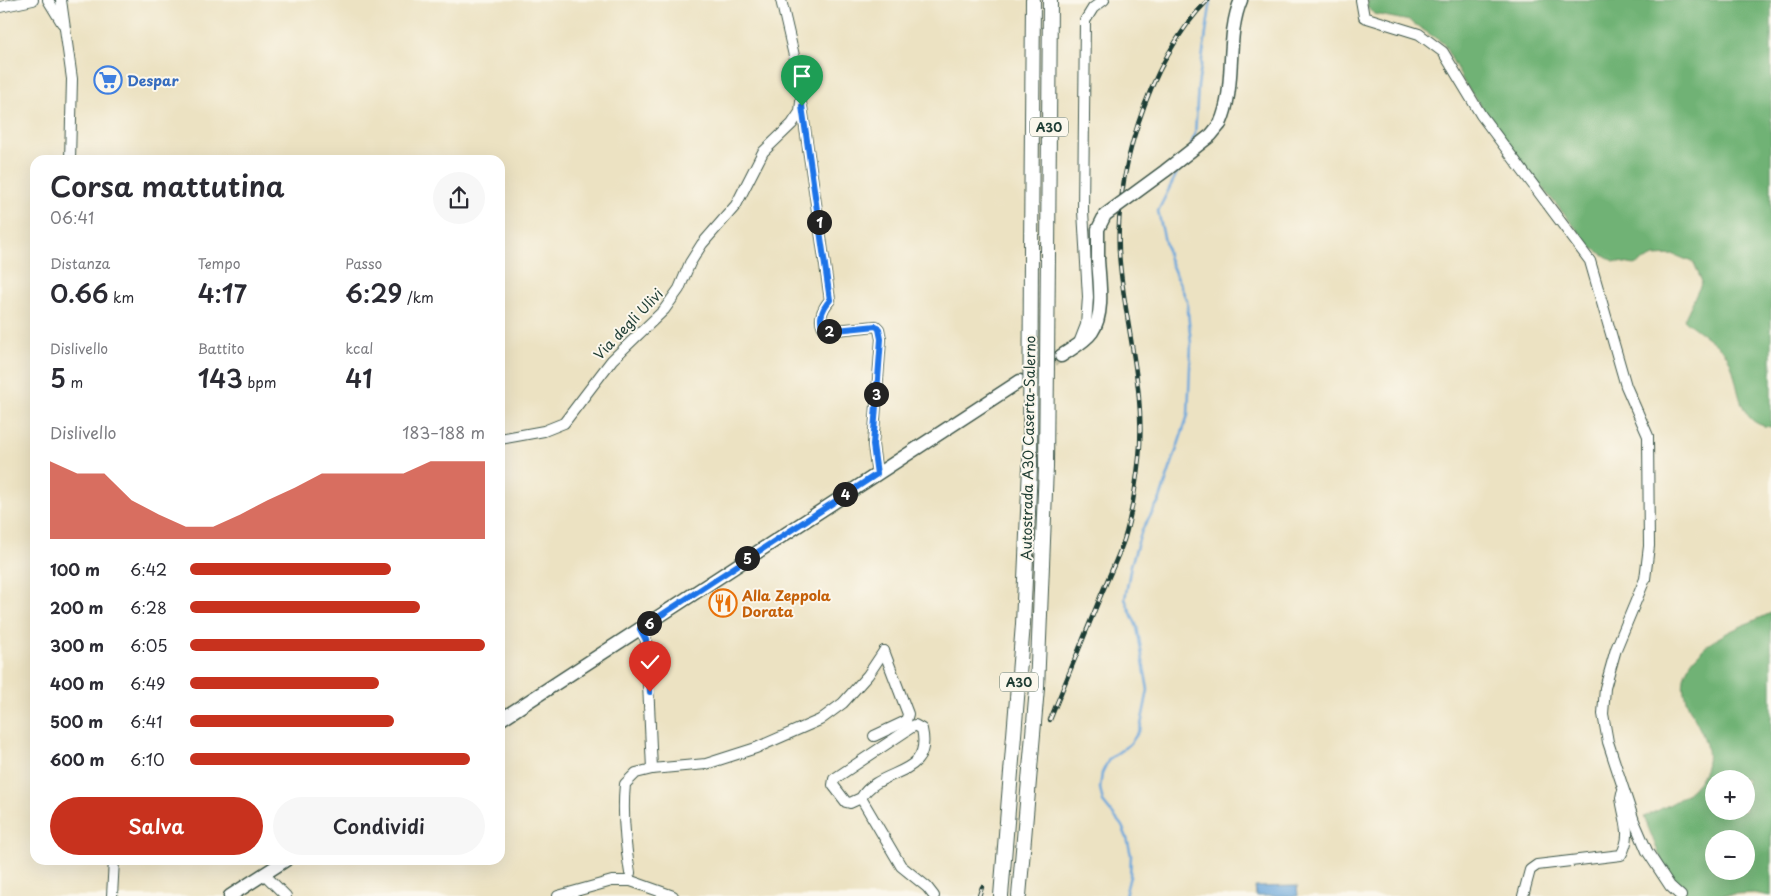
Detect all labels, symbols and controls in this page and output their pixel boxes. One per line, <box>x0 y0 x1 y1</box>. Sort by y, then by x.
pin <box>781 55 823 106</box>
icon: arrive <box>788 62 816 90</box>
supermarket icon: Despar <box>93 65 123 95</box>
place label: Despar <box>127 70 180 91</box>
road number: A30 <box>1030 118 1068 136</box>
text: Corsa mattutina <box>50 164 285 207</box>
button: share <box>433 172 485 224</box>
text: 06:41 <box>50 205 94 229</box>
pin: 1 <box>806 210 832 234</box>
text: 1 <box>816 212 823 233</box>
text: Distanza <box>50 253 110 274</box>
text: Tempo <box>198 253 240 274</box>
text: Passo <box>345 253 382 274</box>
text: 0.66 <box>50 274 109 312</box>
text: 4:17 <box>198 274 247 312</box>
text: 6:29 <box>345 274 402 312</box>
street label: Via degli Ulivi <box>588 284 668 364</box>
text: km <box>109 287 134 308</box>
text: /km <box>402 287 434 308</box>
pin: 2 <box>816 318 842 344</box>
text: 2 <box>825 321 834 342</box>
street label: Autostrada A30 Caserta-Salerno <box>1016 335 1040 561</box>
text: Dislivello <box>50 338 108 359</box>
text: Battito <box>198 338 245 359</box>
text: kcal <box>345 338 373 359</box>
text: 5 <box>50 359 66 397</box>
text: 143 <box>198 359 243 397</box>
text: 41 <box>345 359 373 397</box>
text: m <box>66 372 83 393</box>
text: bpm <box>243 372 276 393</box>
pin: 3 <box>864 382 888 406</box>
text: 3 <box>872 384 881 405</box>
text: Dislivello <box>50 420 116 444</box>
text: 183–188 m <box>402 420 485 444</box>
pin: 4 <box>832 482 858 506</box>
text: 4 <box>841 484 850 505</box>
pin: 5 <box>734 546 760 570</box>
text: 5 <box>743 548 752 569</box>
text: 100 m <box>50 557 100 581</box>
text: 6:42 <box>130 557 167 581</box>
place label: Alla Zeppola Dorata <box>741 585 831 622</box>
restaurant icon: Alla Zeppola Dorata <box>708 588 738 618</box>
text: 200 m <box>50 595 104 619</box>
text: 6:28 <box>130 595 167 619</box>
pin: 6 <box>636 610 662 636</box>
text: 6 <box>645 613 654 634</box>
text: 300 m <box>50 633 104 657</box>
text: 6:05 <box>130 633 168 657</box>
pin <box>629 641 671 692</box>
icon: check <box>636 648 664 676</box>
text: 400 m <box>50 671 104 695</box>
text: 6:49 <box>130 671 165 695</box>
road number: A30 <box>1000 672 1038 692</box>
text: 500 m <box>50 709 103 733</box>
text: 6:41 <box>130 709 163 733</box>
text: 600 m <box>50 747 104 771</box>
text: 6:10 <box>130 747 165 771</box>
map controls <box>1705 770 1755 880</box>
button: + <box>1705 770 1755 820</box>
button: Salva <box>50 797 263 855</box>
button: Condividi <box>273 797 485 855</box>
button: − <box>1705 830 1755 880</box>

